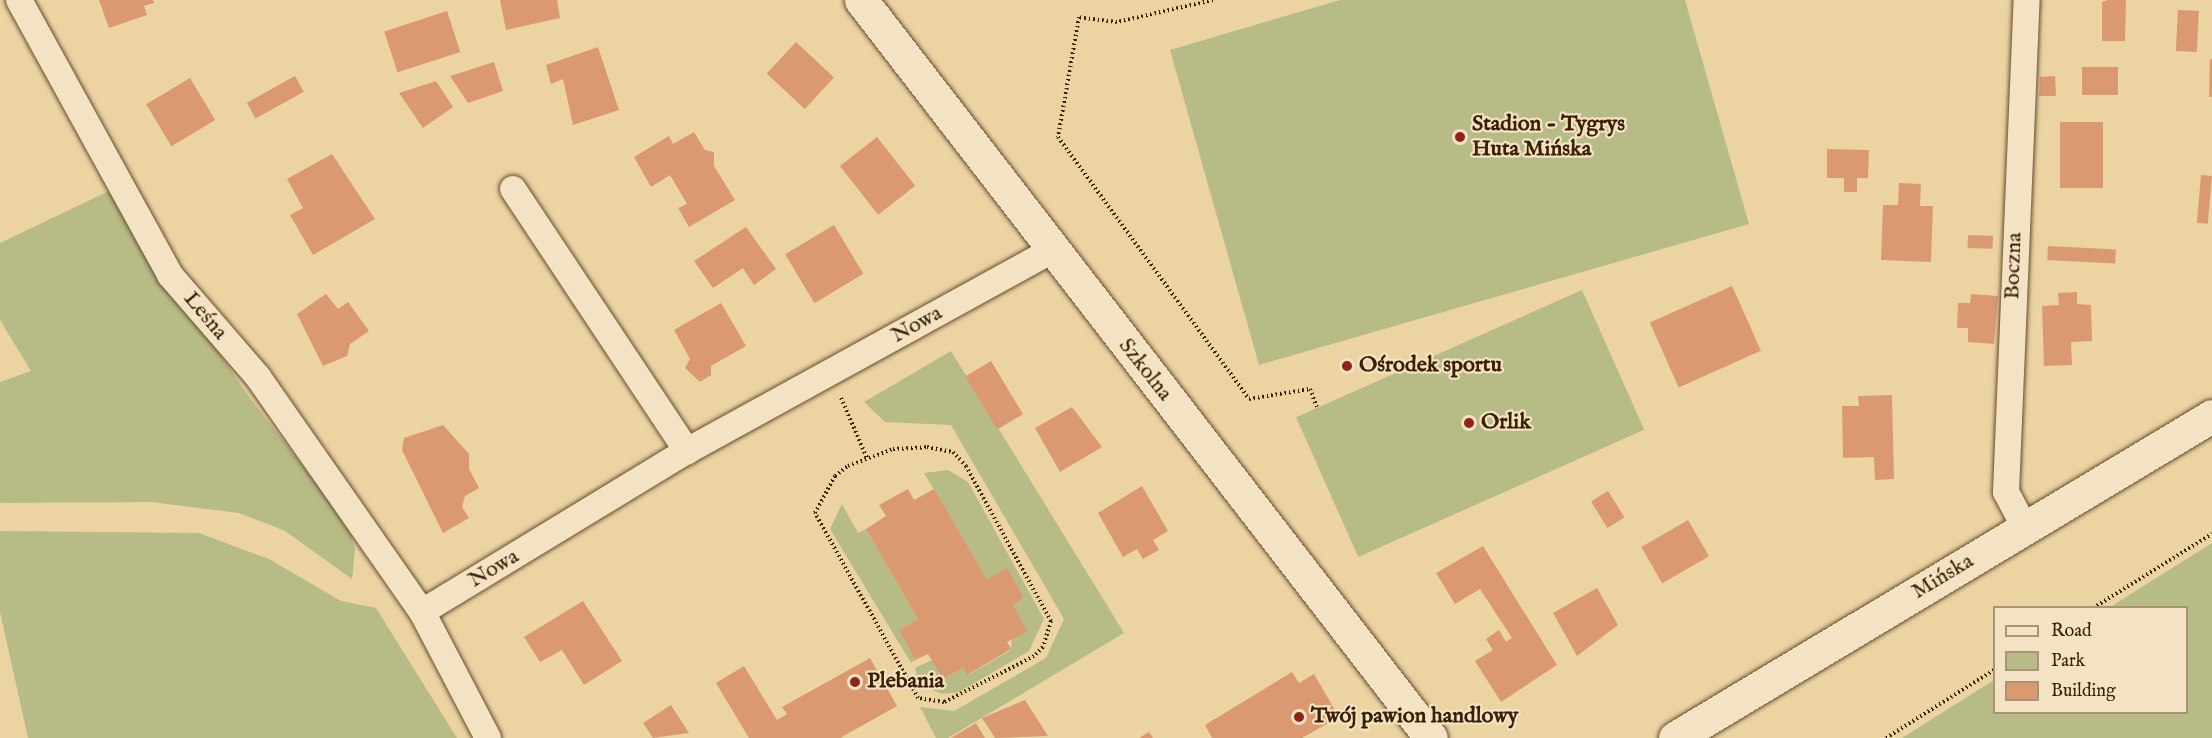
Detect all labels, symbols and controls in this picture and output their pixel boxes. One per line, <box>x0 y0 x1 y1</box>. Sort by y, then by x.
place label: Stadion - Tygrys Huta Mińska <box>1472 111 1625 162</box>
marker: Stadion - Tygrys Huta Mińska <box>1453 130 1467 144</box>
street label: Boczna <box>2000 232 2028 300</box>
street label: Leśna <box>177 286 233 346</box>
street label: Nowa <box>887 300 947 350</box>
street label: Szkolna <box>1112 333 1178 407</box>
place label: Ośrodek sportu <box>1359 353 1502 379</box>
marker: Ośrodek sportu <box>1340 359 1354 373</box>
place label: Orlik <box>1481 410 1531 436</box>
marker: Orlik <box>1462 416 1476 430</box>
street label: Nowa <box>464 544 524 594</box>
street label: Mińska <box>1907 548 1979 606</box>
legend <box>1993 606 2188 714</box>
text: Road <box>2051 620 2092 643</box>
text: Park <box>2051 650 2085 673</box>
place label: Plebania <box>867 669 944 695</box>
marker: Plebania <box>848 675 862 689</box>
text: Building <box>2051 680 2116 703</box>
place label: Twój pawion handlowy <box>1311 704 1518 730</box>
marker: Twój pawion handlowy <box>1292 710 1306 724</box>

